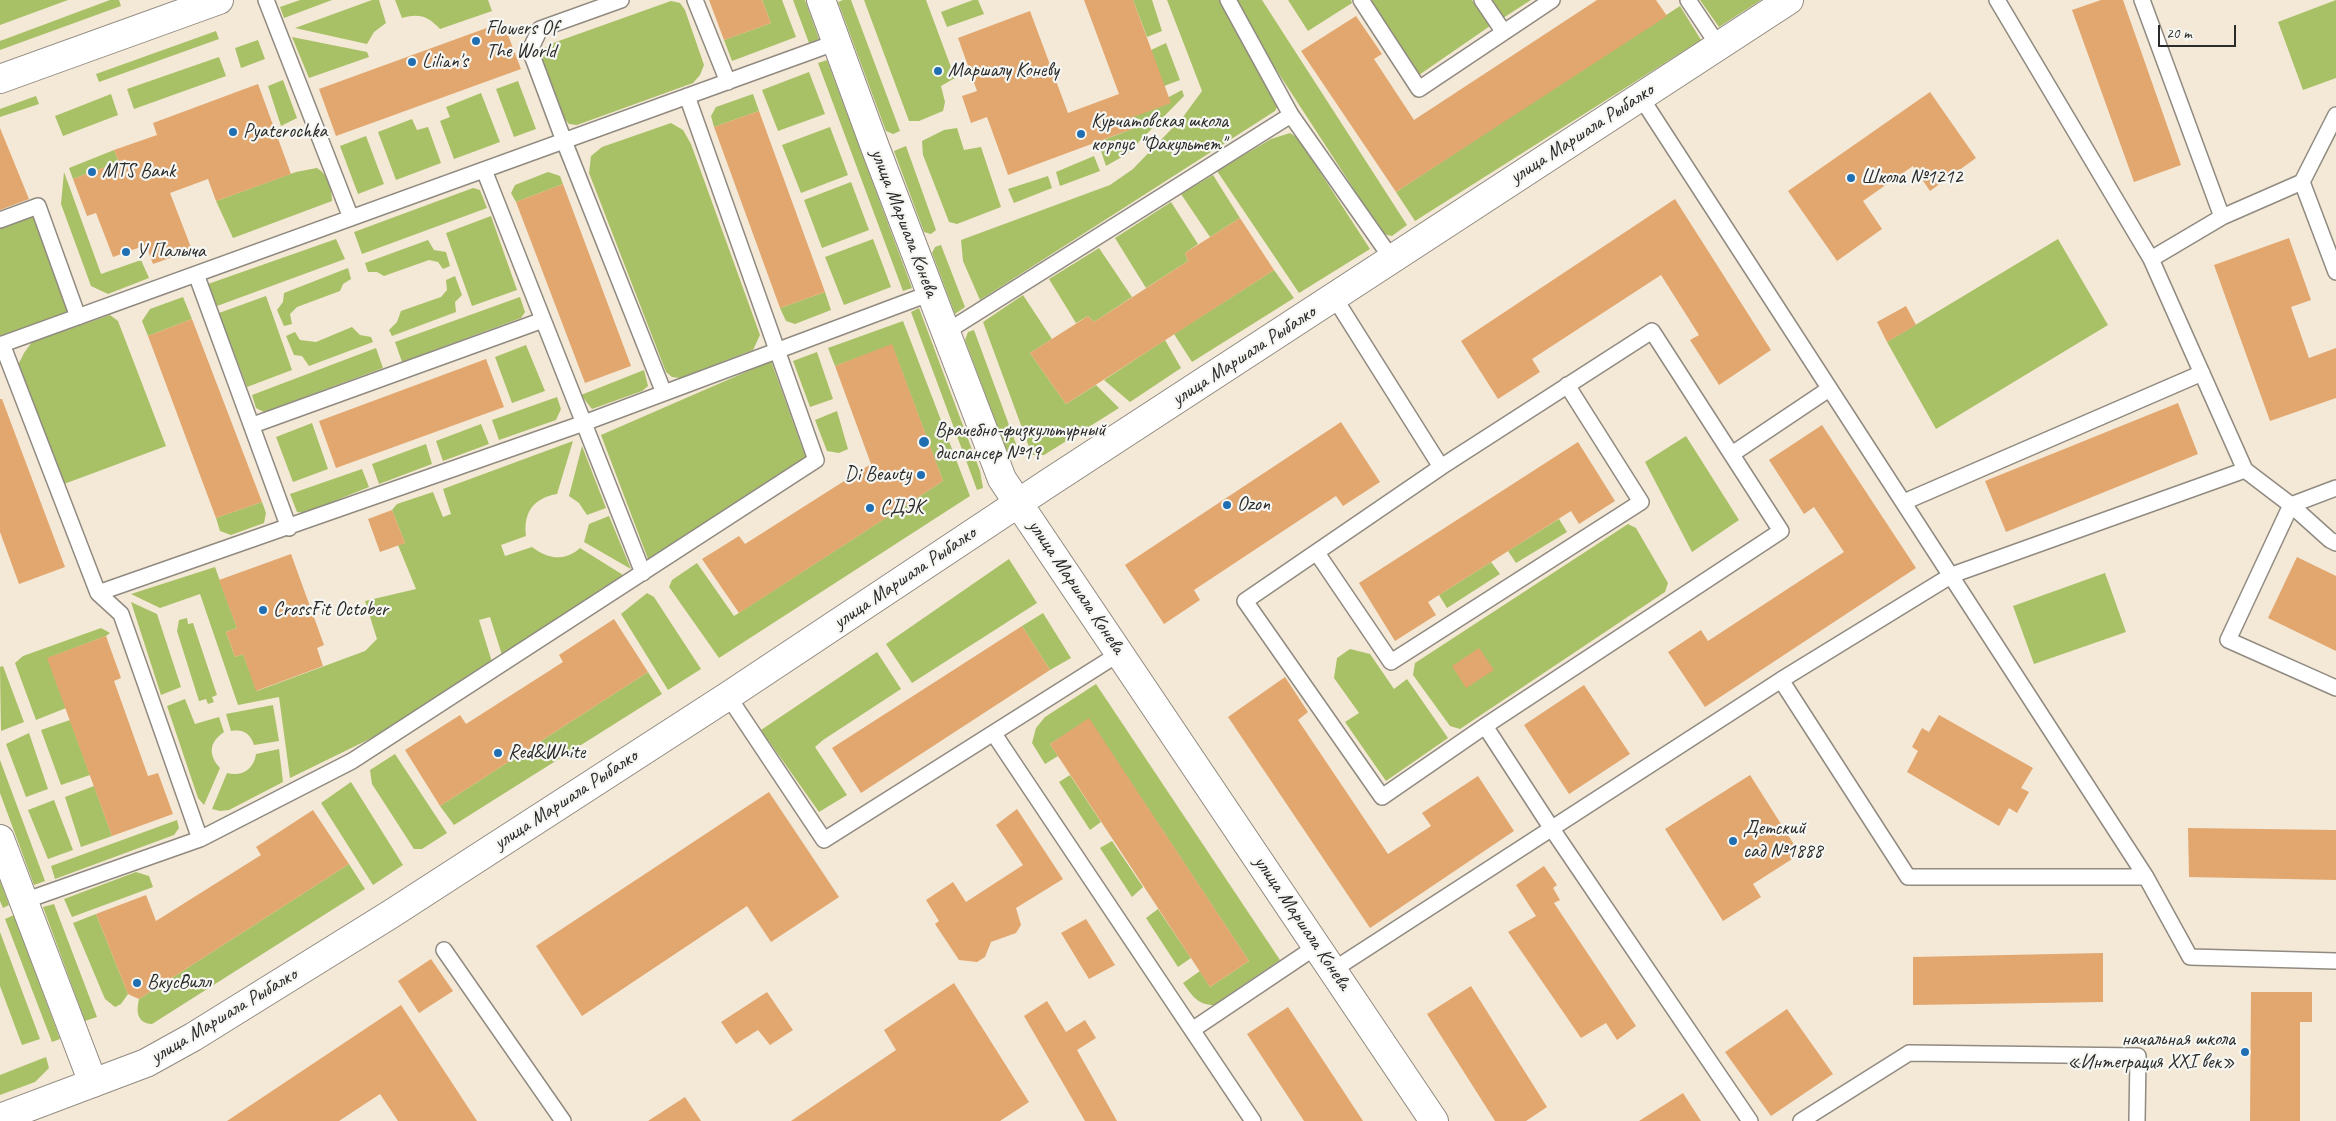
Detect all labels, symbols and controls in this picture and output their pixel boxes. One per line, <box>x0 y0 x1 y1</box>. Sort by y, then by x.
scale bar <box>2161 15 2238 47</box>
place label: Flowers Of The World <box>486 17 558 64</box>
text: 20 m <box>2166 24 2192 43</box>
marker: Flowers Of The World <box>470 35 482 47</box>
place label: Lilian's <box>422 50 468 74</box>
marker: Lilian's <box>406 56 418 68</box>
place label: Маршалу Коневу <box>948 59 1059 83</box>
marker: Маршалу Коневу <box>932 65 944 77</box>
street label: улица Маршала Рыбалко <box>1506 79 1658 189</box>
place label: Курчатовская школа корпус "Факультет" <box>1091 110 1228 157</box>
place label: Pyaterochka <box>243 120 327 144</box>
marker: Pyaterochka <box>227 126 239 138</box>
marker: Курчатовская школа корпус "Факультет" <box>1075 128 1087 140</box>
street label: улица Маршала Конева <box>865 145 943 301</box>
place label: MTS Bank <box>102 160 175 184</box>
marker: MTS Bank <box>86 166 98 178</box>
place label: Школа №1212 <box>1861 166 1962 190</box>
marker: Школа №1212 <box>1845 172 1857 184</box>
place label: У Палыча <box>136 240 205 264</box>
marker: У Палыча <box>120 246 132 258</box>
street label: улица Маршала Рыбалко <box>1168 301 1320 411</box>
place label: Врачебно-физкультурный диспансер №19 <box>935 419 1106 466</box>
marker: Врачебно-физкультурный диспансер №19 <box>917 435 931 449</box>
place label: Di Beauty <box>845 463 911 487</box>
marker: Di Beauty <box>915 469 927 481</box>
place label: Ozon <box>1237 493 1270 517</box>
place label: СДЭК <box>880 496 924 520</box>
marker: Ozon <box>1221 499 1233 511</box>
marker: СДЭК <box>864 502 876 514</box>
street label: улица Маршала Конева <box>1022 515 1130 659</box>
street label: улица Маршала Рыбалко <box>829 521 981 635</box>
place label: CrossFit October <box>273 598 388 622</box>
marker: CrossFit October <box>257 604 269 616</box>
place label: Red&White <box>508 741 585 765</box>
street label: улица Маршала Рыбалко <box>490 745 642 855</box>
marker: Red&White <box>492 747 504 759</box>
place label: Детский сад №1888 <box>1743 817 1823 864</box>
marker: Детский сад №1888 <box>1727 835 1739 847</box>
street label: улица Маршала Конева <box>1248 851 1356 995</box>
street label: улица Маршала Рыбалко <box>146 963 302 1069</box>
place label: ВкусВилл <box>147 971 211 995</box>
marker: ВкусВилл <box>131 977 143 989</box>
place label: начальная школа «Интеграция XXI век» <box>2067 1028 2235 1075</box>
marker: начальная школа «Интеграция XXI век» <box>2239 1046 2251 1058</box>

